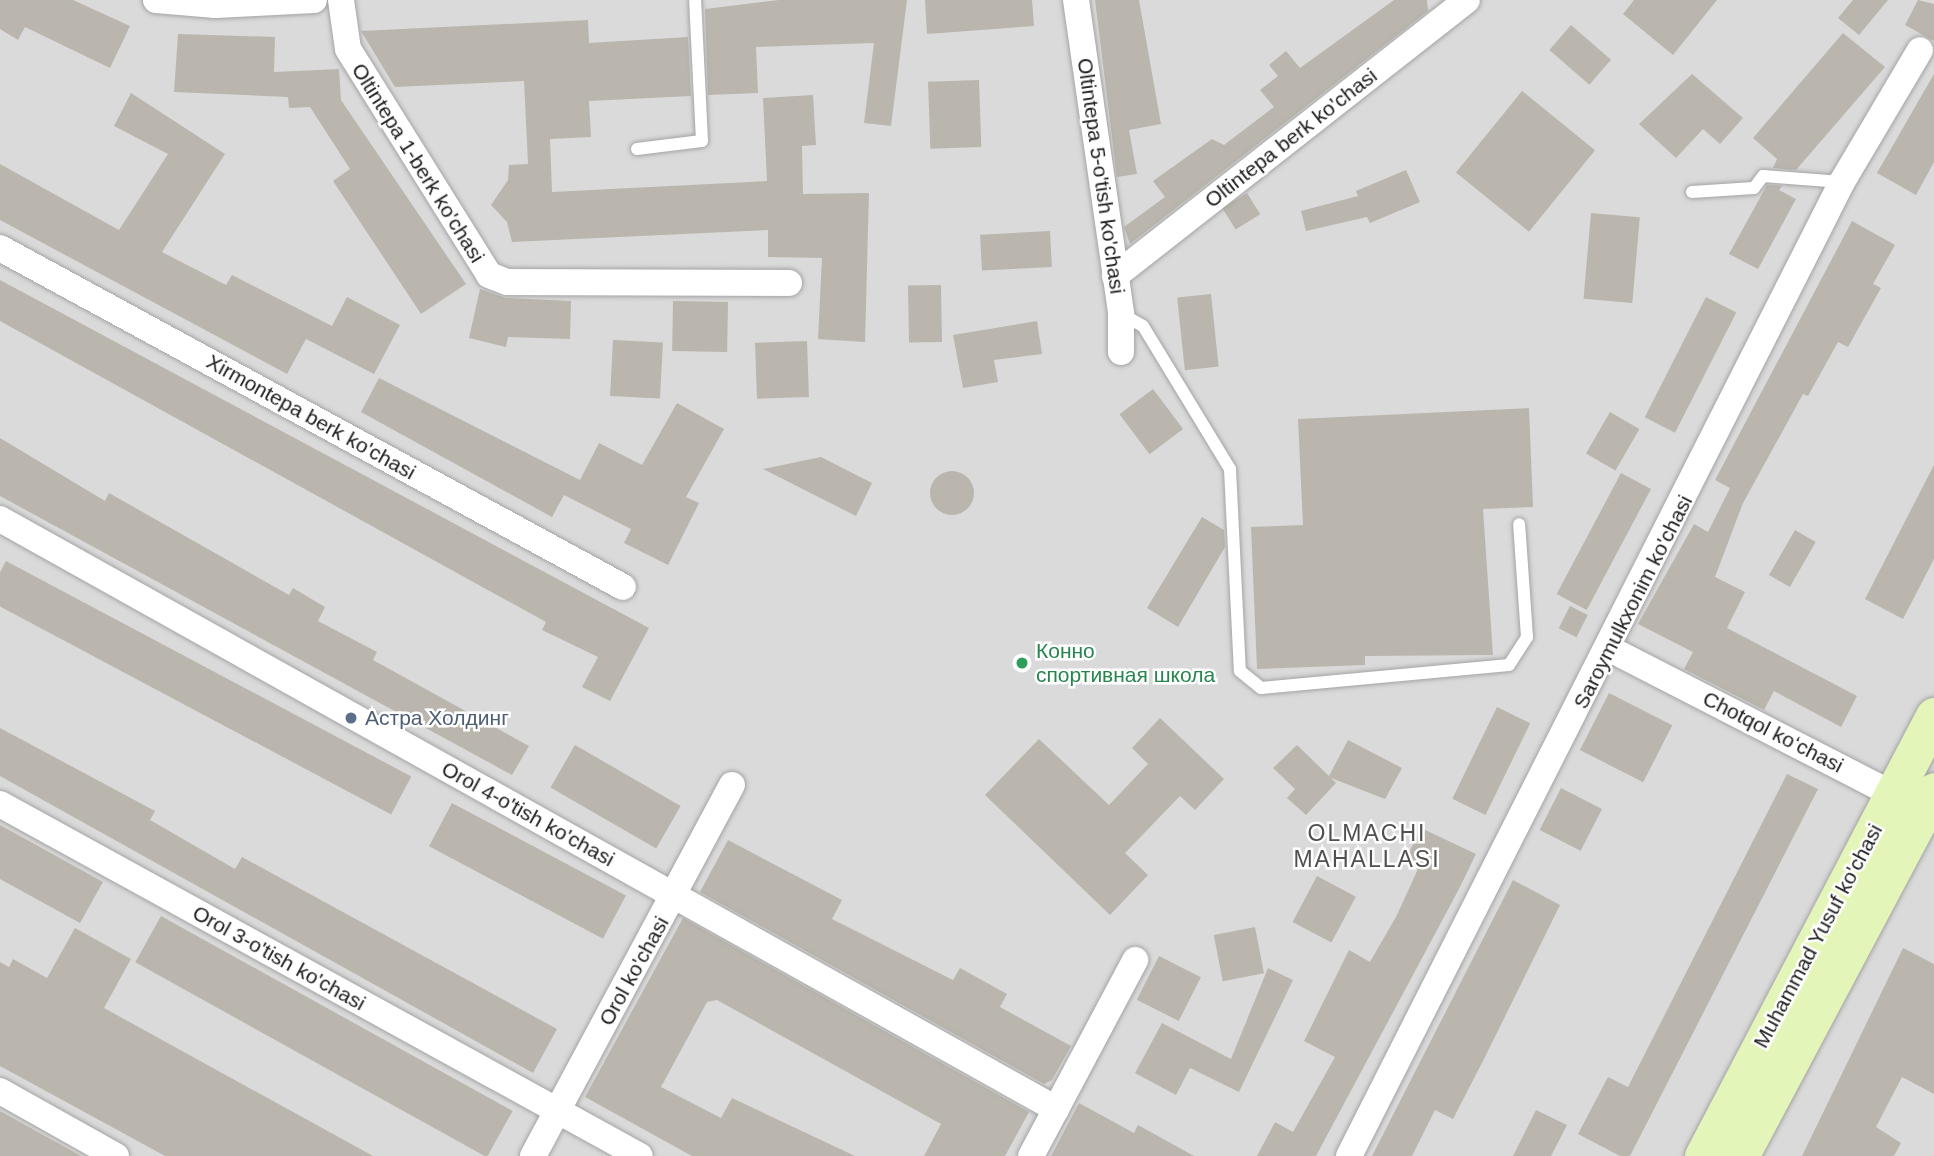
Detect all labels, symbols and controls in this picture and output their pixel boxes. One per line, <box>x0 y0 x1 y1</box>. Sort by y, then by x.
street label: Oltintepa 5-o'tish ko'chasi <box>1072 56 1130 296</box>
street label: Oltintepa 1-berk ko'chasi <box>346 59 490 267</box>
street label: Oltintepa berk ko'chasi <box>1200 63 1382 213</box>
street label: Xirmontepa berk ko'chasi <box>202 349 420 485</box>
street label: Saroymulkxonim ko'chasi <box>1568 491 1698 713</box>
place label: Конно спортивная школа <box>1036 638 1215 688</box>
marker: Конно спортивная школа <box>1014 655 1030 671</box>
street label: Chotqol koʻchasi <box>1699 686 1847 778</box>
place label: Астра Холдинг <box>365 705 509 731</box>
marker: Астра Холдинг <box>343 710 359 726</box>
street label: Orol 4-o'tish ko'chasi <box>437 756 619 872</box>
district label: OLMACHI MAHALLASI <box>1295 819 1439 873</box>
street label: Muhammad Yusuf ko'chasi <box>1748 820 1888 1052</box>
street label: Orol 3-o'tish ko'chasi <box>188 900 370 1016</box>
street label: Orol ko'chasi <box>594 912 674 1030</box>

